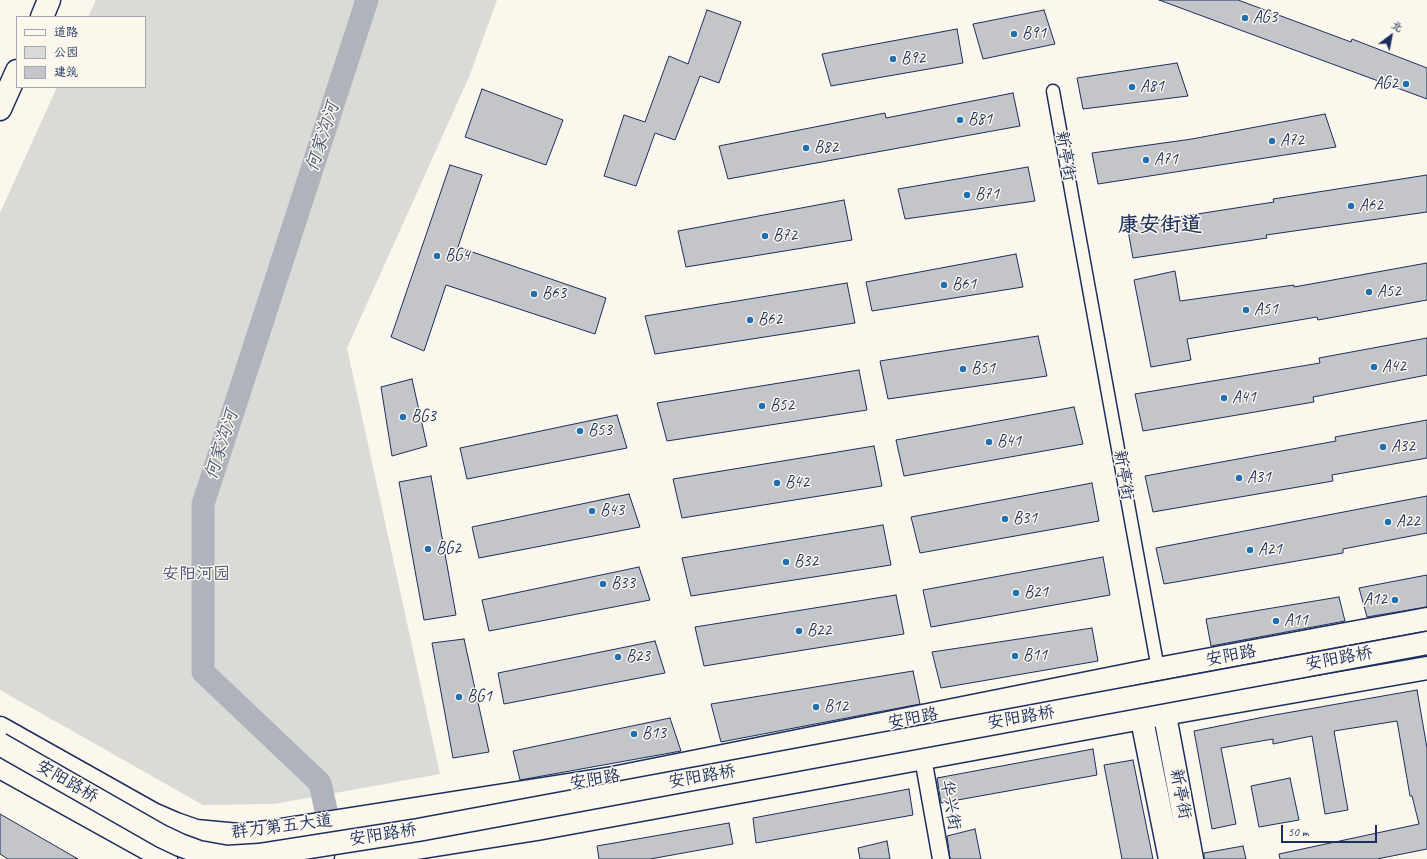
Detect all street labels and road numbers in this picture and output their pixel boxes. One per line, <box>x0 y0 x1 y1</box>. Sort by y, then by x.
street label: 新亭街 <box>1051 129 1079 183</box>
street label: 新亭街 <box>1109 448 1137 502</box>
street label: 安阳路 <box>1204 641 1258 671</box>
street label: 安阳路桥 <box>1304 642 1374 676</box>
street label: 安阳路桥 <box>986 702 1056 734</box>
street label: 安阳路 <box>886 704 940 734</box>
street label: 安阳路桥 <box>32 756 102 808</box>
street label: 安阳路桥 <box>667 761 737 793</box>
street label: 安阳路 <box>568 766 622 794</box>
street label: 新亭街 <box>1165 767 1195 821</box>
street label: 华兴街 <box>936 778 964 832</box>
street label: 群力第五大道 <box>230 811 334 843</box>
street label: 安阳路桥 <box>348 820 418 850</box>

